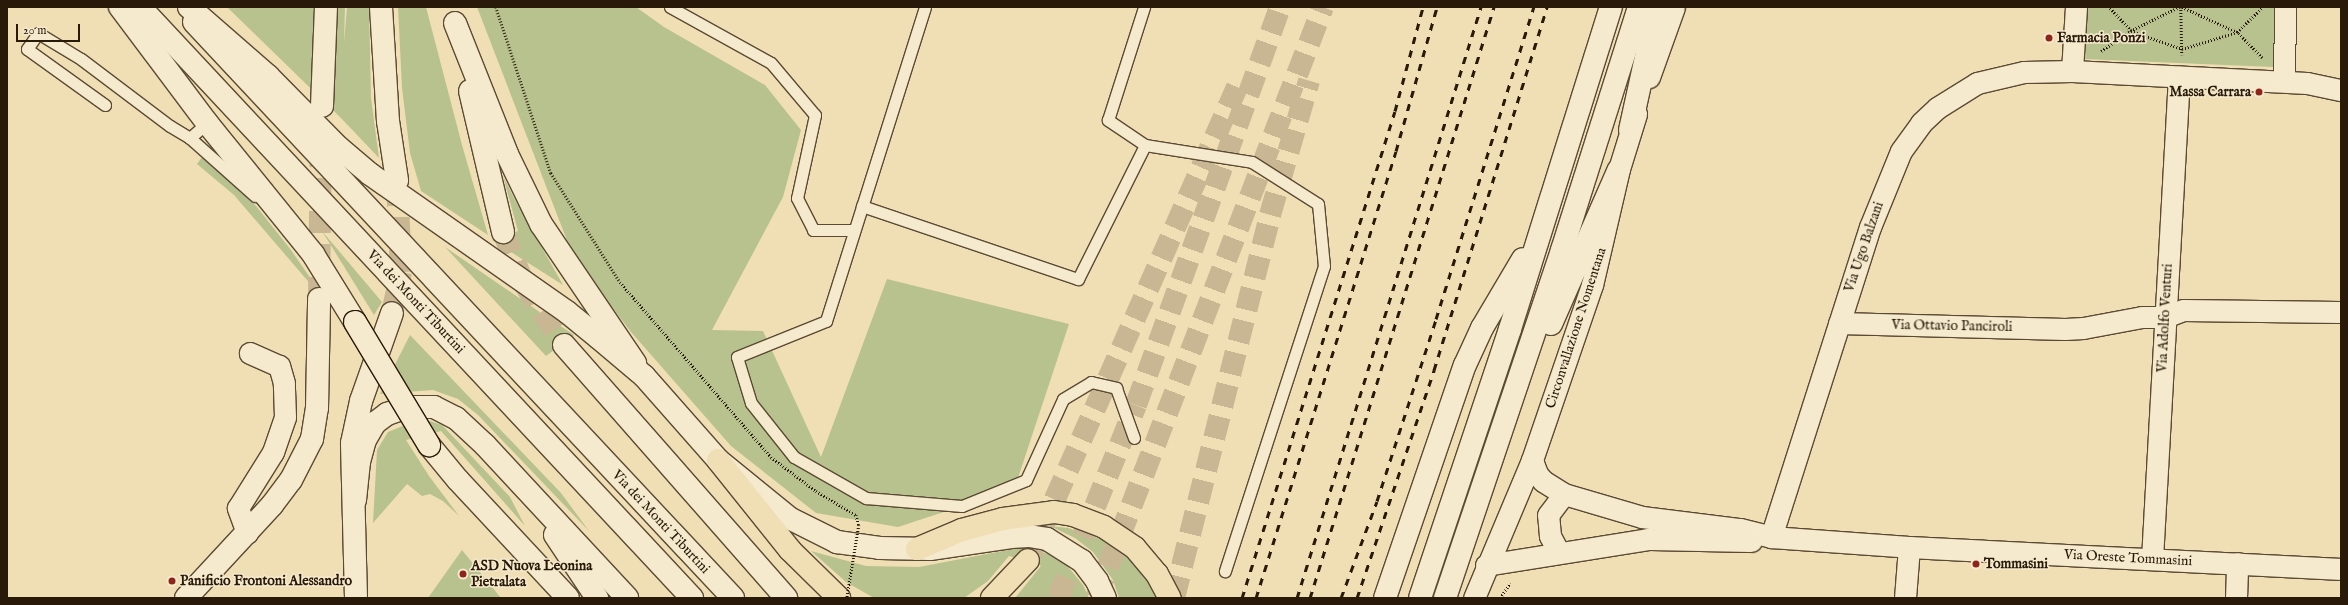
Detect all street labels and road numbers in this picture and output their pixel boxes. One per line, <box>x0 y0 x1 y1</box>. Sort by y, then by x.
street label: Via Ugo Balzani <box>1841 200 1887 294</box>
street label: Circonvallazione Nomentana <box>1542 245 1610 411</box>
street label: Via dei Monti Tiburtini <box>364 247 468 357</box>
street label: Via Adolfo Venturi <box>2154 263 2176 373</box>
street label: Via Ottavio Panciroli <box>1891 317 2013 335</box>
street label: Via dei Monti Tiburtini <box>609 467 713 577</box>
street label: Via Oreste Tommasini <box>2063 546 2193 570</box>

